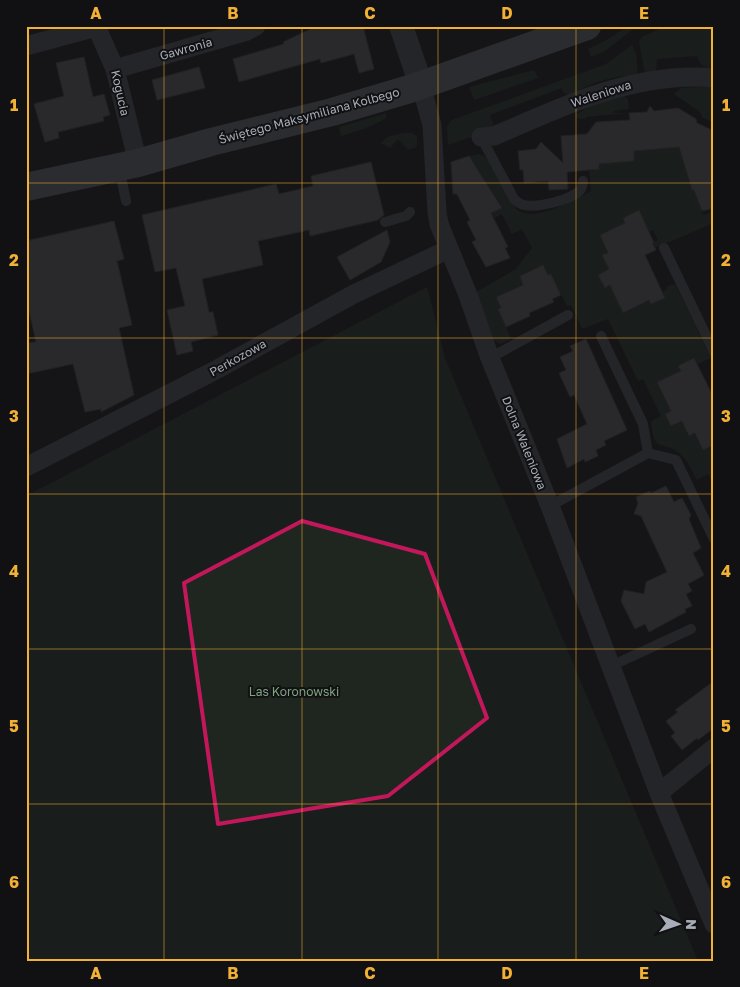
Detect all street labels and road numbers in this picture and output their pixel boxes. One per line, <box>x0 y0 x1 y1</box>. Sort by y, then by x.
street label: Gawronia <box>158 34 214 63</box>
street label: Kogucia <box>108 69 133 117</box>
street label: Waleniowa <box>569 77 633 110</box>
street label: Świętego Maksymiliana Kolbego <box>217 84 401 147</box>
street label: Perkozowa <box>207 336 269 379</box>
street label: Dolna Waleniowa <box>499 394 550 492</box>

